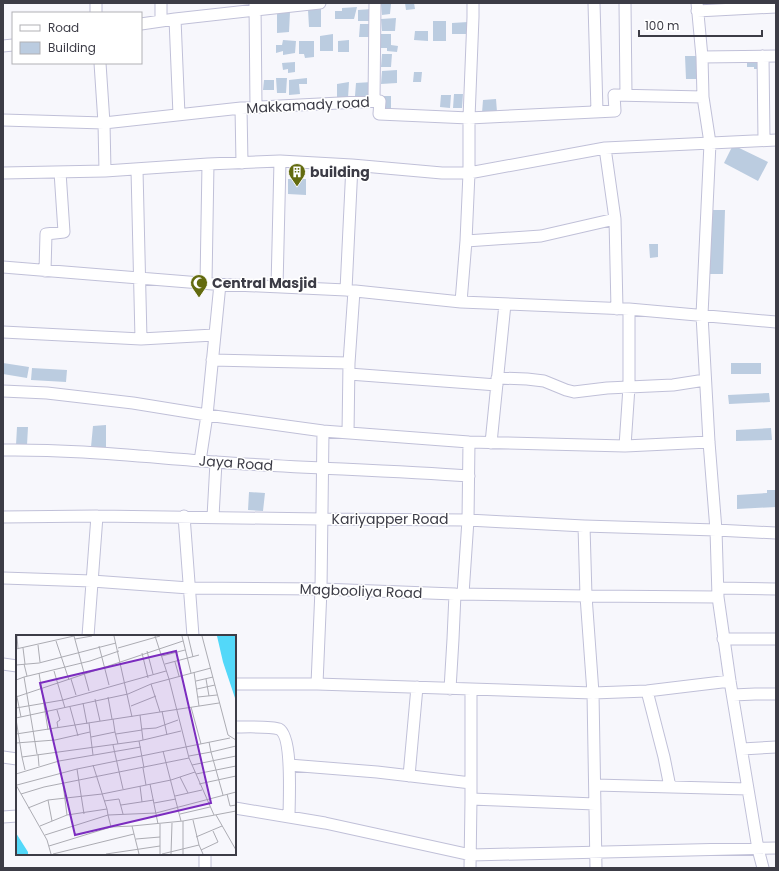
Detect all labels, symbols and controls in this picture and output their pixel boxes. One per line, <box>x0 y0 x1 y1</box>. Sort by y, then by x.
legend <box>12 12 142 64</box>
scale bar <box>639 12 762 38</box>
text: 100 m <box>645 17 679 34</box>
text: Road <box>48 19 79 36</box>
text: Building <box>48 39 96 56</box>
street label: Makkamady road <box>246 92 370 118</box>
building icon: building <box>287 162 307 187</box>
place label: building <box>310 162 370 182</box>
mosque icon: Central Masjid <box>189 273 209 298</box>
place label: Central Masjid <box>212 273 317 293</box>
street label: Jaya Road <box>198 450 274 476</box>
street label: Kariyapper Road <box>332 509 448 529</box>
street label: Magbooliya Road <box>299 579 423 603</box>
inset map <box>16 635 236 855</box>

